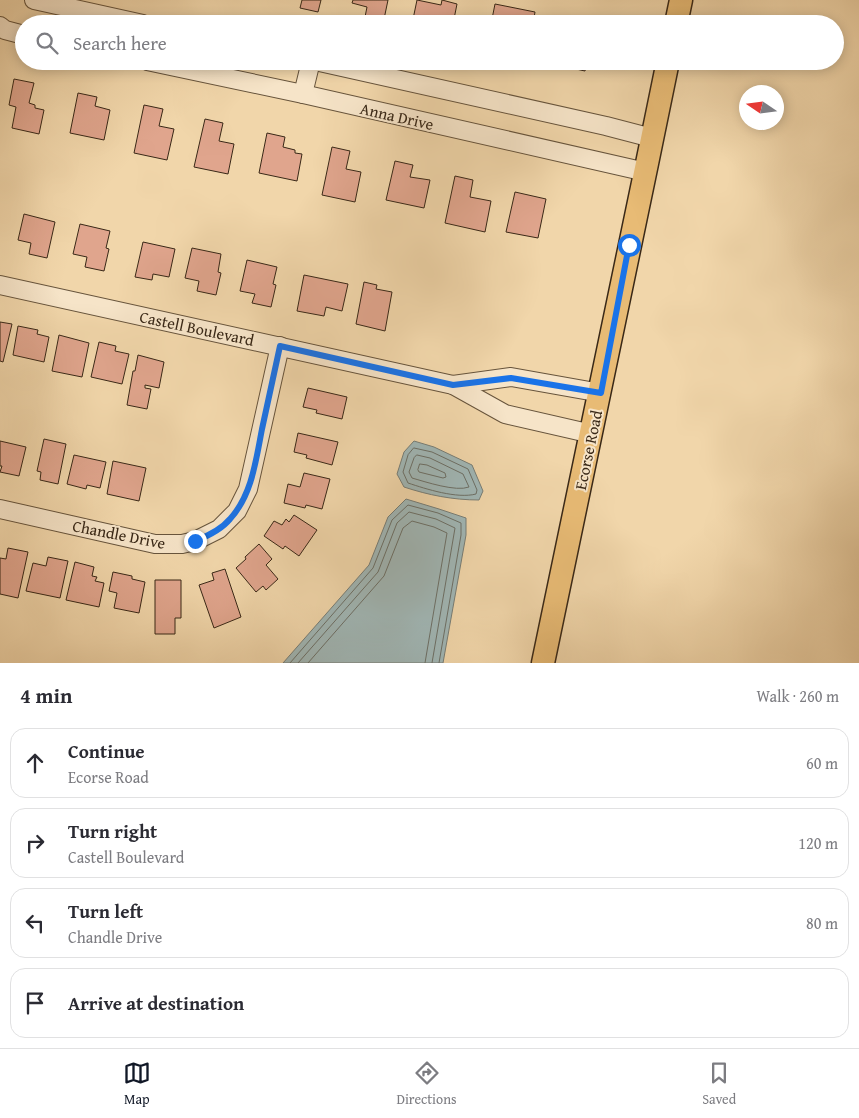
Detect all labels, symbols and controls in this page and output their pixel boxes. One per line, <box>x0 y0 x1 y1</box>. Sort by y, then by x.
search box <box>15 15 844 70</box>
icon: search <box>33 29 61 57</box>
text: Search here <box>73 29 167 57</box>
north arrow <box>739 85 784 130</box>
street label: Anna Drive <box>358 96 436 136</box>
route start <box>618 234 641 257</box>
street label: Castell Boulevard <box>138 304 257 352</box>
street label: Ecorse Road <box>568 408 608 492</box>
street label: Chandle Drive <box>70 513 168 555</box>
route end <box>184 530 207 553</box>
text: 4 min <box>20 680 72 711</box>
text: Walk · 260 m <box>756 684 839 708</box>
text: Continue <box>68 737 145 765</box>
icon: ahead <box>21 749 49 777</box>
text: 60 m <box>806 751 838 775</box>
text: Ecorse Road <box>68 765 149 789</box>
text: Turn right <box>68 817 157 845</box>
icon: right <box>21 829 49 857</box>
text: 120 m <box>798 831 838 855</box>
text: Castell Boulevard <box>68 845 184 869</box>
text: Turn left <box>68 897 143 925</box>
icon: left <box>21 909 49 937</box>
text: 80 m <box>806 911 838 935</box>
text: Chandle Drive <box>68 925 162 949</box>
icon: arrive <box>21 989 49 1017</box>
text: Arrive at destination <box>68 989 244 1017</box>
tab: Map <box>123 1059 151 1109</box>
tab: Directions <box>396 1059 457 1109</box>
tab: Saved <box>702 1059 736 1109</box>

